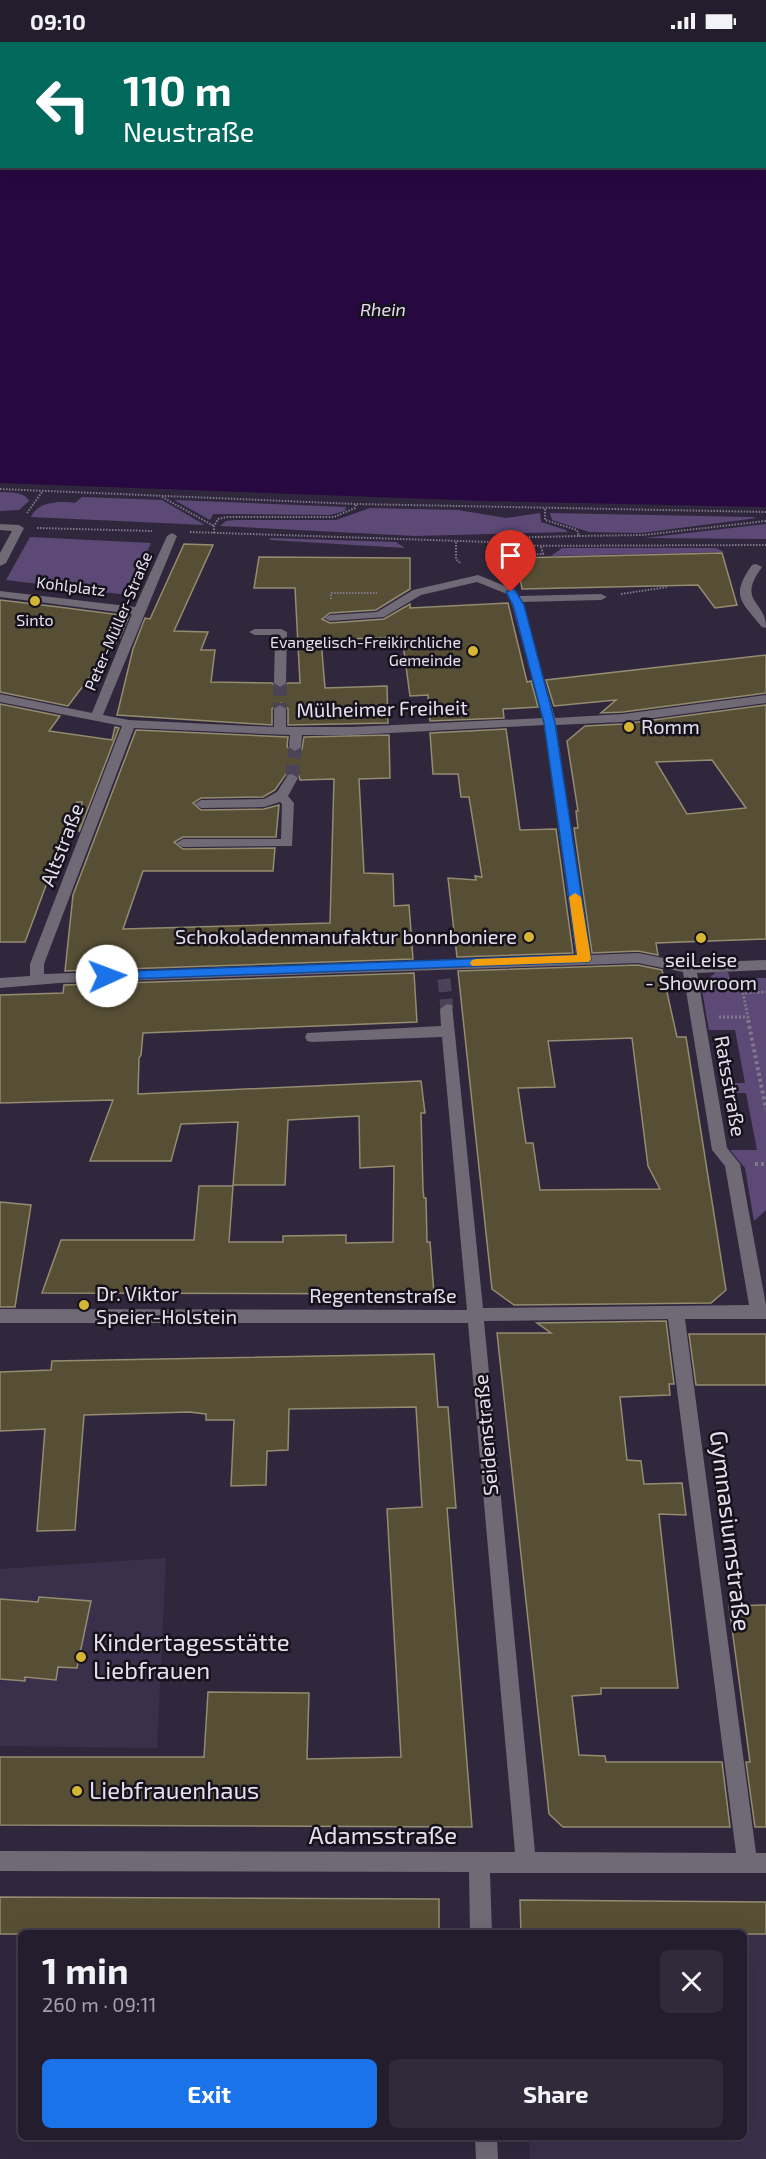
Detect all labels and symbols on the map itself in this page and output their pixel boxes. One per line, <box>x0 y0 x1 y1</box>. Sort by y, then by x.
water label: Rhein <box>360 298 406 320</box>
pin <box>485 530 536 592</box>
street label: Peter-Müller-Straße <box>80 549 155 693</box>
street label: Kohlplatz <box>35 572 107 599</box>
marker: Sinto <box>28 594 42 608</box>
place label: Sinto <box>16 610 54 629</box>
place label: Evangelisch-Freikirchliche Gemeinde <box>270 632 461 669</box>
marker: Evangelisch-Freikirchliche Gemeinde <box>466 644 480 658</box>
street label: Mülheimer Freiheit <box>296 695 468 721</box>
place label: Romm <box>641 714 700 738</box>
marker: Romm <box>622 720 636 734</box>
street label: Altstraße <box>34 800 88 890</box>
place label: Schokoladenmanufaktur bonnboniere <box>175 924 517 948</box>
marker: Schokoladenmanufaktur bonnboniere <box>522 930 536 944</box>
marker: seiLeise - Showroom <box>694 931 708 945</box>
position arrow <box>75 944 139 1008</box>
place label: seiLeise - Showroom <box>645 947 757 994</box>
street label: Ratsstraße <box>710 1033 752 1138</box>
place label: Dr. Viktor Speier-Holstein <box>96 1281 237 1328</box>
street label: Regentenstraße <box>309 1283 457 1307</box>
marker: Dr. Viktor Speier-Holstein <box>77 1298 91 1312</box>
street label: Seidenstraße <box>468 1373 502 1497</box>
street label: Gymnasiumstraße <box>705 1429 758 1633</box>
place label: Kindertagesstätte Liebfrauen <box>93 1627 290 1684</box>
marker: Kindertagesstätte Liebfrauen <box>74 1650 88 1664</box>
place label: Liebfrauenhaus <box>89 1775 259 1804</box>
marker: Liebfrauenhaus <box>70 1784 84 1798</box>
street label: Adamsstraße <box>309 1820 457 1849</box>

